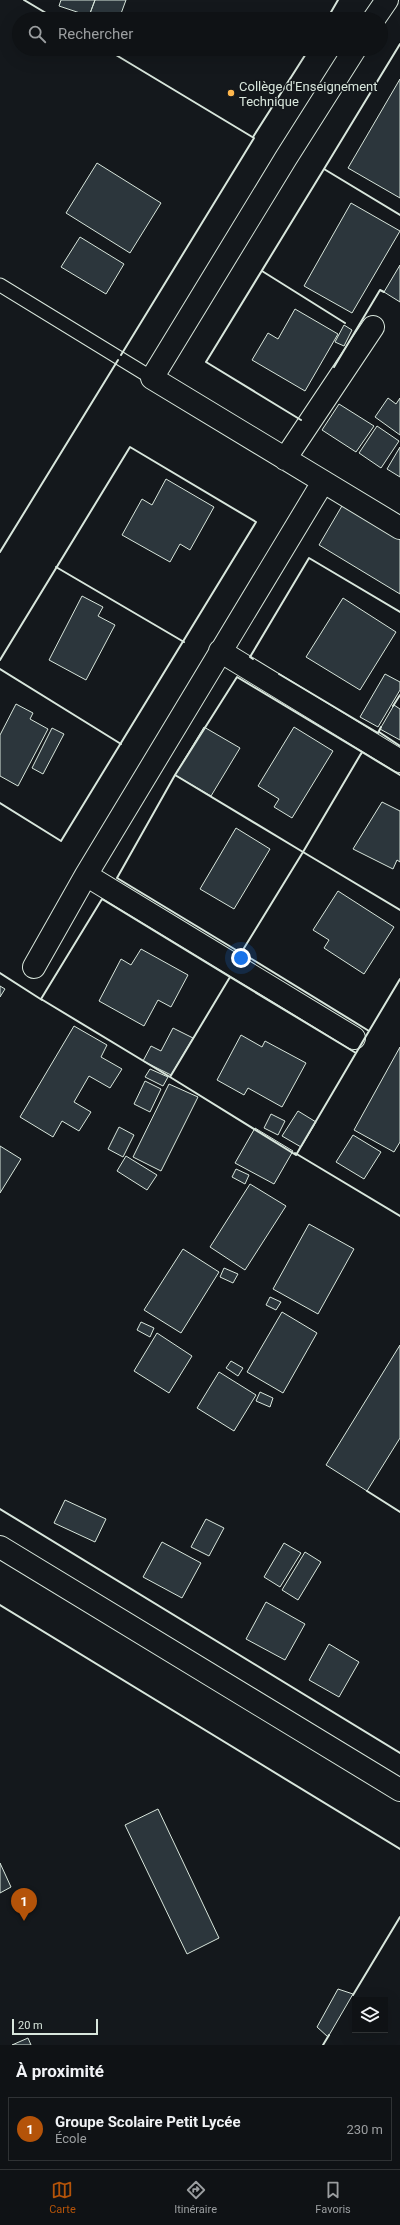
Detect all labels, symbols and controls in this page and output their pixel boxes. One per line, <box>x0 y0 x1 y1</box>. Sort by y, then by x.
search box <box>12 12 388 56</box>
icon: search <box>26 23 48 45</box>
text: Rechercher <box>58 25 133 43</box>
place label: Collège d'Enseignement Technique <box>239 79 378 109</box>
marker: Collège d'Enseignement Technique <box>226 88 236 98</box>
your location <box>231 948 251 968</box>
pin: 1 <box>11 1888 37 1921</box>
map controls <box>352 1997 388 2033</box>
button: layers <box>352 1997 388 2033</box>
scale bar <box>12 2017 98 2036</box>
text: 20 m <box>18 2019 43 2032</box>
text: À proximité <box>16 2061 104 2081</box>
text: Groupe Scolaire Petit Lycée <box>55 2113 240 2131</box>
text: 1 <box>26 2122 34 2137</box>
text: 230 m <box>346 2122 383 2137</box>
text: École <box>55 2131 87 2146</box>
tab: Carte <box>49 2179 76 2216</box>
tab: Itinéraire <box>174 2179 217 2216</box>
tab: Favoris <box>315 2179 351 2216</box>

